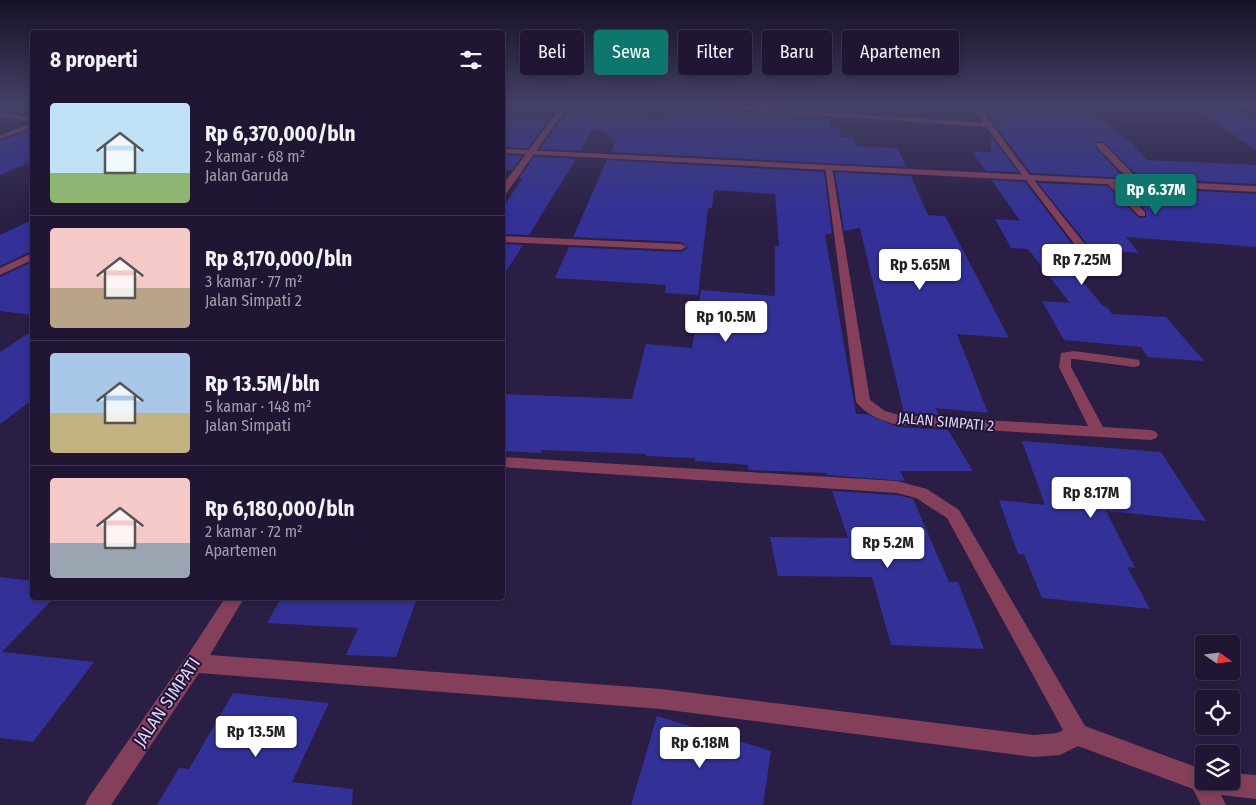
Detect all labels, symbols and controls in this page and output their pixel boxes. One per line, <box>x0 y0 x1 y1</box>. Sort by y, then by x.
chip: Beli <box>520 30 584 75</box>
chip: Sewa <box>594 30 668 75</box>
chip: Filter <box>678 30 752 75</box>
chip: Baru <box>762 30 832 75</box>
chip: Apartemen <box>842 30 959 75</box>
icon: filters <box>457 46 485 74</box>
text: 8 properti <box>50 47 138 73</box>
text: Rp 6,370,000/bln <box>205 121 356 147</box>
icon: home <box>90 123 150 183</box>
text: 2 kamar · 68 m² <box>205 147 305 166</box>
text: Jalan Garuda <box>205 166 289 185</box>
pin: Rp 6.37M <box>1104 174 1208 216</box>
text: Rp 6.37M <box>1126 180 1186 199</box>
pin: Rp 7.25M <box>1030 244 1134 286</box>
text: Rp 8,170,000/bln <box>205 246 352 272</box>
icon: home <box>90 248 150 308</box>
pin: Rp 5.65M <box>868 248 972 291</box>
text: Rp 7.25M <box>1053 250 1111 269</box>
text: Rp 5.65M <box>890 255 950 274</box>
text: 3 kamar · 77 m² <box>205 272 302 291</box>
text: Jalan Simpati 2 <box>205 291 302 310</box>
pin: Rp 10.5M <box>674 300 778 343</box>
text: Rp 10.5M <box>696 307 756 326</box>
text: Rp 13.5M/bln <box>205 371 320 397</box>
icon: home <box>90 373 150 433</box>
text: 5 kamar · 148 m² <box>205 397 312 416</box>
street label: JALAN SIMPATI 2 <box>897 409 995 435</box>
text: Jalan Simpati <box>205 416 291 435</box>
pin: Rp 8.17M <box>1039 476 1143 519</box>
text: Rp 8.17M <box>1063 483 1119 502</box>
text: Rp 6,180,000/bln <box>205 496 354 522</box>
icon: home <box>90 498 150 558</box>
text: 2 kamar · 72 m² <box>205 522 303 541</box>
pin: Rp 5.2M <box>842 526 934 569</box>
text: Rp 5.2M <box>862 533 914 552</box>
text: Apartemen <box>205 541 277 560</box>
north arrow <box>1195 635 1240 680</box>
map controls <box>1195 635 1240 790</box>
street label: JALAN SIMPATI <box>129 653 205 751</box>
button: locate <box>1195 690 1240 735</box>
pin: Rp 13.5M <box>204 716 308 758</box>
text: Rp 13.5M <box>227 722 285 741</box>
pin: Rp 6.18M <box>648 726 752 769</box>
text: Rp 6.18M <box>671 733 729 752</box>
button: layers <box>1195 745 1240 790</box>

